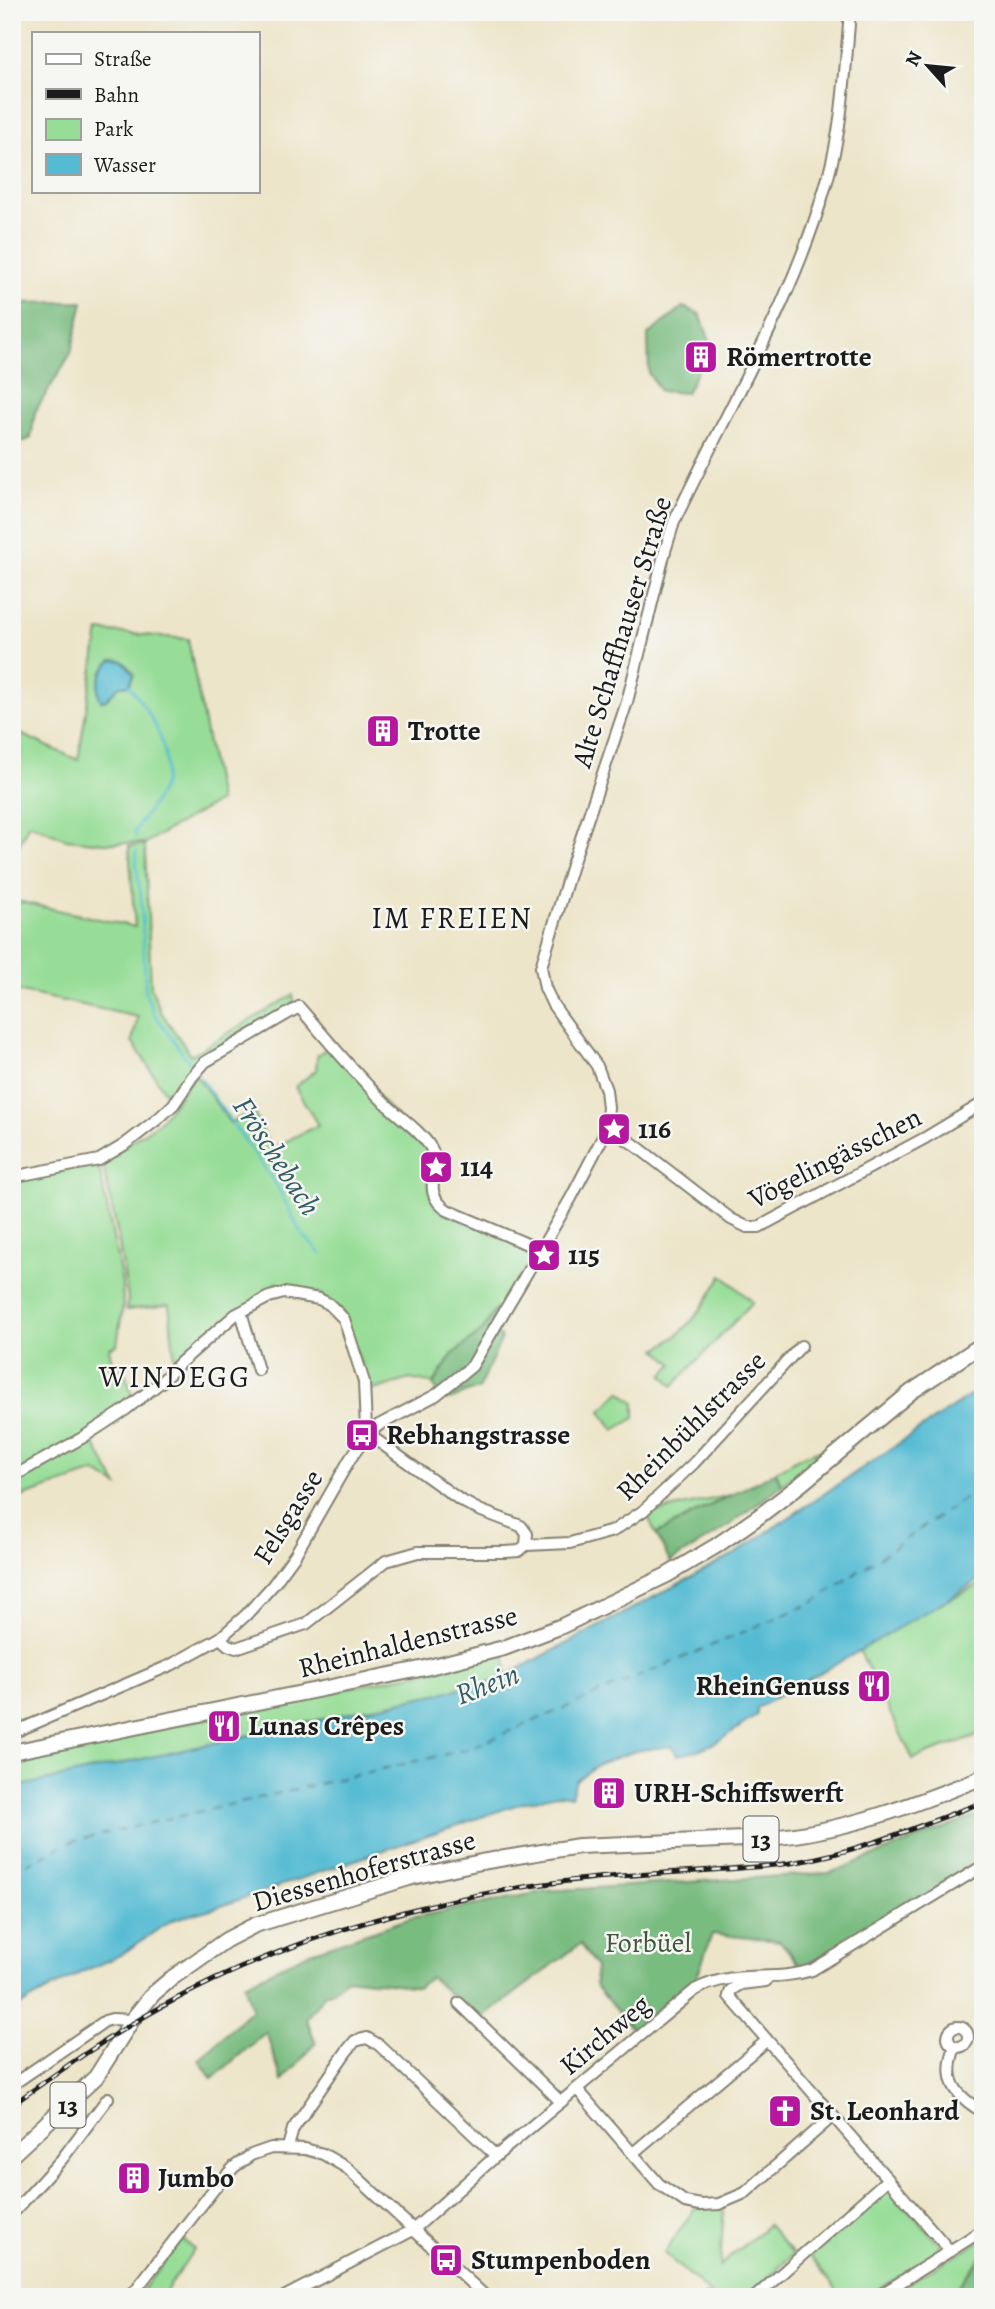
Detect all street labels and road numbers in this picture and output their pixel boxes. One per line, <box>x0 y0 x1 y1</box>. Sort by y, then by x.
street label: Alte Schaffhauser Straße <box>562 492 681 773</box>
street label: Vögelingässchen <box>741 1098 928 1218</box>
street label: Rheinbühlstrasse <box>608 1343 774 1509</box>
street label: Felsgasse <box>244 1462 332 1572</box>
street label: Rheinhaldenstrasse <box>295 1599 521 1685</box>
road number: 13 <box>744 1816 778 1862</box>
street label: Diessenhoferstrasse <box>248 1821 480 1921</box>
street label: Kirchweg <box>551 1986 659 2084</box>
road number: 13 <box>50 2082 86 2128</box>

